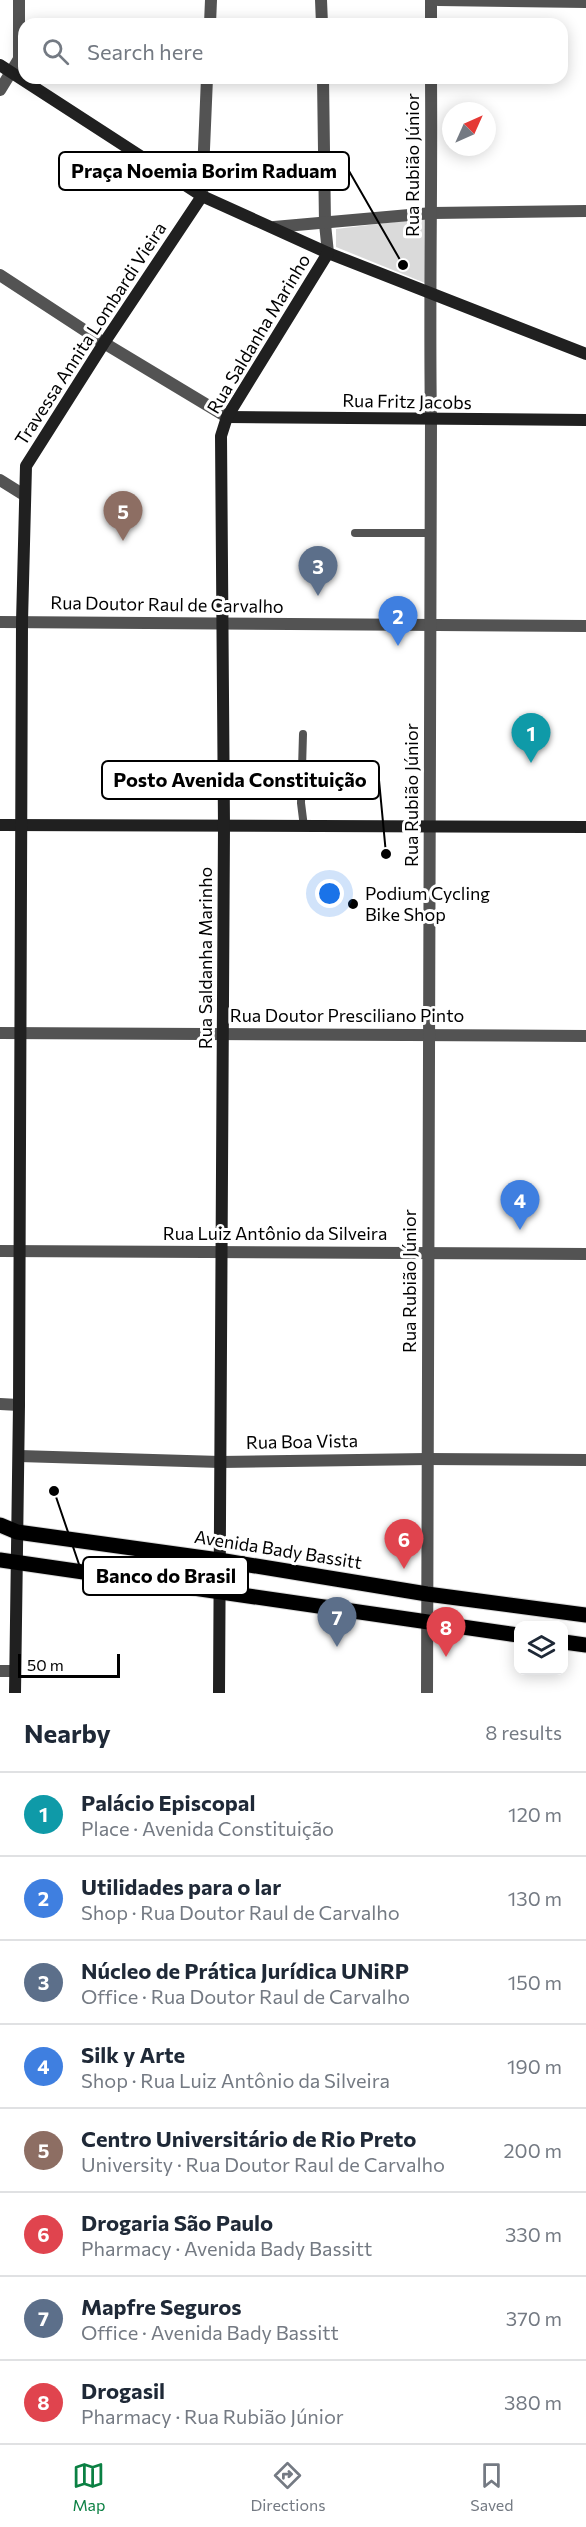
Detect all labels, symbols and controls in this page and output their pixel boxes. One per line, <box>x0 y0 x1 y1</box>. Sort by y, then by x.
search box <box>18 18 568 84</box>
icon: search <box>39 35 72 68</box>
text: Search here <box>87 38 203 65</box>
street label: Rua Rubião Júnior <box>401 93 423 237</box>
north arrow <box>442 102 496 156</box>
callout: Praça Noemia Borim Raduam <box>59 152 349 190</box>
text: Praça Noemia Borim Raduam <box>71 158 337 182</box>
street label: Travessa Annita Lombardi Vieira <box>10 218 171 449</box>
street label: Rua Saldanha Marinho <box>202 250 315 417</box>
street label: Rua Fritz Jacobs <box>342 389 472 413</box>
pin: 5 <box>104 492 142 541</box>
pin: 3 <box>298 546 338 596</box>
street label: Rua Doutor Raul de Carvalho <box>50 591 284 617</box>
pin: 2 <box>378 596 418 646</box>
pin: 1 <box>512 714 550 763</box>
street label: Rua Rubião Júnior <box>400 723 422 867</box>
callout: Posto Avenida Constituição <box>102 761 379 799</box>
text: Posto Avenida Constituição <box>113 767 367 791</box>
street label: Rua Saldanha Marinho <box>194 867 216 1049</box>
your location <box>315 879 344 908</box>
place label: Podium Cycling Bike Shop <box>365 882 490 925</box>
marker: Podium Cycling Bike Shop <box>346 897 360 911</box>
street label: Rua Doutor Presciliano Pinto <box>230 1004 464 1026</box>
pin: 4 <box>500 1180 540 1230</box>
street label: Rua Rubião Júnior <box>398 1209 420 1353</box>
street label: Rua Luiz Antônio da Silveira <box>163 1222 387 1244</box>
street label: Rua Boa Vista <box>246 1429 358 1453</box>
pin: 6 <box>384 1520 424 1569</box>
street label: Avenida Bady Bassitt <box>193 1525 363 1573</box>
callout: Banco do Brasil <box>83 1557 248 1595</box>
text: Banco do Brasil <box>96 1563 236 1587</box>
pin: 7 <box>318 1598 356 1647</box>
pin: 8 <box>426 1608 466 1657</box>
map controls <box>514 1621 568 1675</box>
button: layers <box>514 1621 568 1675</box>
scale bar <box>18 1651 120 1678</box>
text: 50 m <box>27 1655 64 1674</box>
text: Nearby <box>24 1717 111 1748</box>
text: 8 results <box>485 1720 562 1744</box>
text: Palácio Episcopal <box>81 1789 255 1816</box>
text: 1 <box>39 1802 48 1826</box>
text: 120 m <box>508 1802 562 1826</box>
text: Place · Avenida Constituição <box>81 1816 334 1840</box>
text: Utilidades para o lar <box>81 1873 281 1900</box>
text: 2 <box>38 1886 49 1910</box>
text: 130 m <box>508 1886 562 1910</box>
text: Shop · Rua Doutor Raul de Carvalho <box>81 1900 400 1924</box>
text: Núcleo de Prática Jurídica UNiRP <box>81 1957 409 1984</box>
text: 3 <box>38 1970 49 1994</box>
text: 150 m <box>508 1970 562 1994</box>
text: Office · Rua Doutor Raul de Carvalho <box>81 1984 410 2008</box>
text: Silk y Arte <box>81 2041 185 2068</box>
text: 4 <box>37 2054 50 2078</box>
text: 190 m <box>507 2054 562 2078</box>
text: Shop · Rua Luiz Antônio da Silveira <box>81 2068 390 2092</box>
text: Centro Universitário de Rio Preto <box>81 2125 416 2152</box>
text: 5 <box>38 2138 49 2162</box>
text: 200 m <box>504 2138 562 2162</box>
text: University · Rua Doutor Raul de Carvalho <box>81 2152 445 2176</box>
text: Drogaria São Paulo <box>81 2209 273 2236</box>
text: 6 <box>37 2222 50 2246</box>
text: 330 m <box>505 2222 562 2246</box>
text: Pharmacy · Avenida Bady Bassitt <box>81 2236 372 2260</box>
text: Mapfre Seguros <box>81 2293 241 2320</box>
text: 7 <box>38 2306 49 2330</box>
text: 370 m <box>506 2306 562 2330</box>
text: Office · Avenida Bady Bassitt <box>81 2320 339 2344</box>
text: Drogasil <box>81 2377 165 2404</box>
text: 8 <box>37 2390 50 2414</box>
text: 380 m <box>504 2390 562 2414</box>
text: Pharmacy · Rua Rubião Júnior <box>81 2404 344 2428</box>
tab: Map <box>72 2459 105 2514</box>
tab: Directions <box>250 2459 325 2514</box>
tab: Saved <box>470 2459 514 2514</box>

